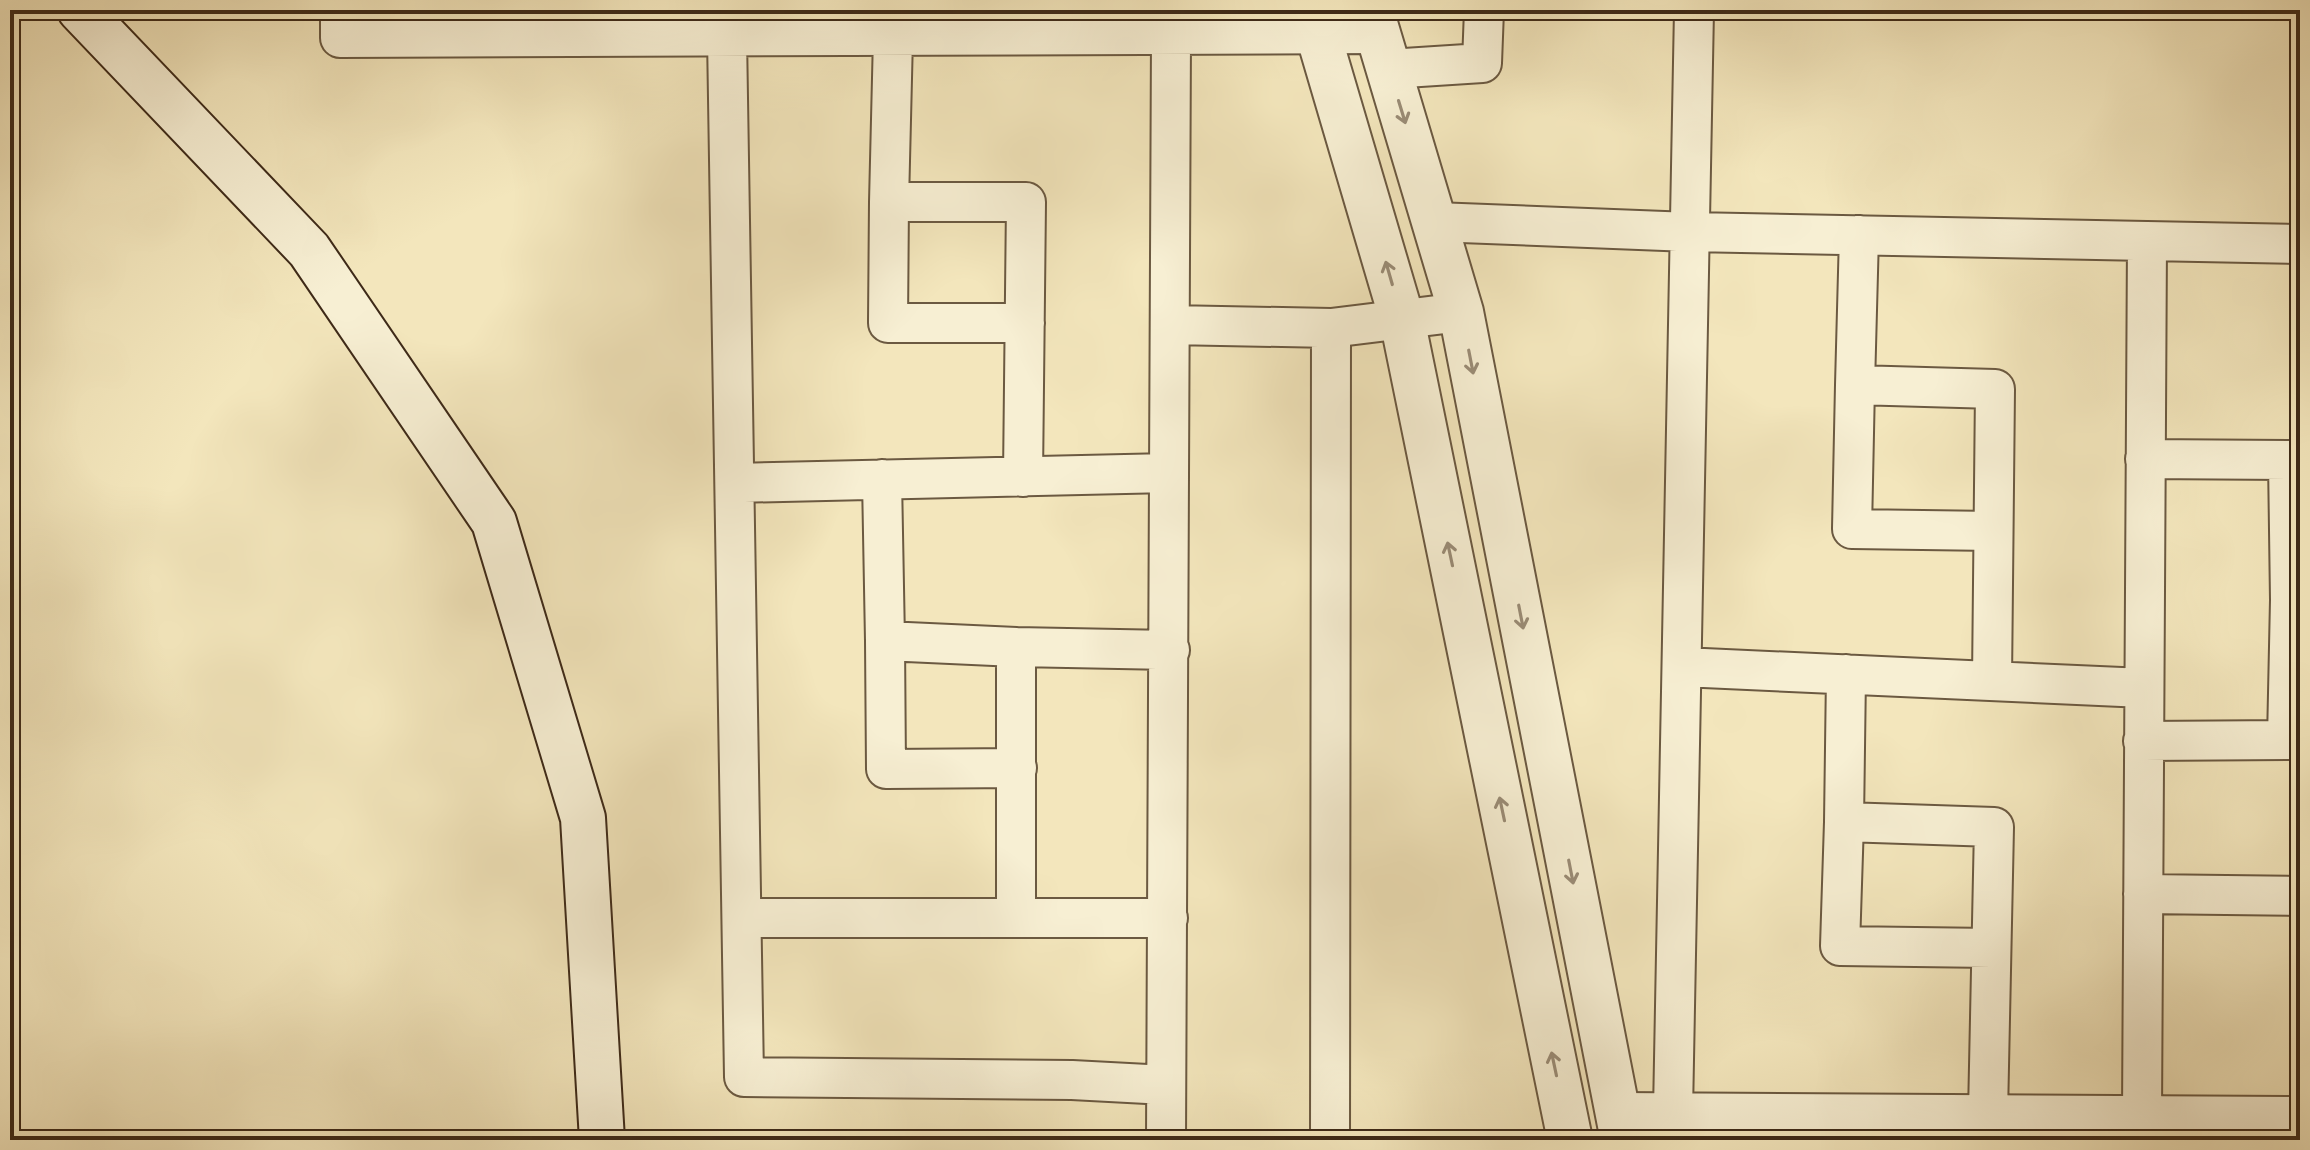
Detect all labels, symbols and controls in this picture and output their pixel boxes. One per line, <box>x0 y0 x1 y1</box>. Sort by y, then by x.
one-way arrow <box>1395 98 1410 124</box>
one-way arrow <box>1380 260 1395 286</box>
one-way arrow <box>1464 349 1479 374</box>
one-way arrow <box>1442 542 1457 567</box>
one-way arrow <box>1514 604 1529 629</box>
one-way arrow <box>1494 797 1509 822</box>
one-way arrow <box>1564 859 1579 885</box>
one-way arrow <box>1546 1051 1561 1077</box>

